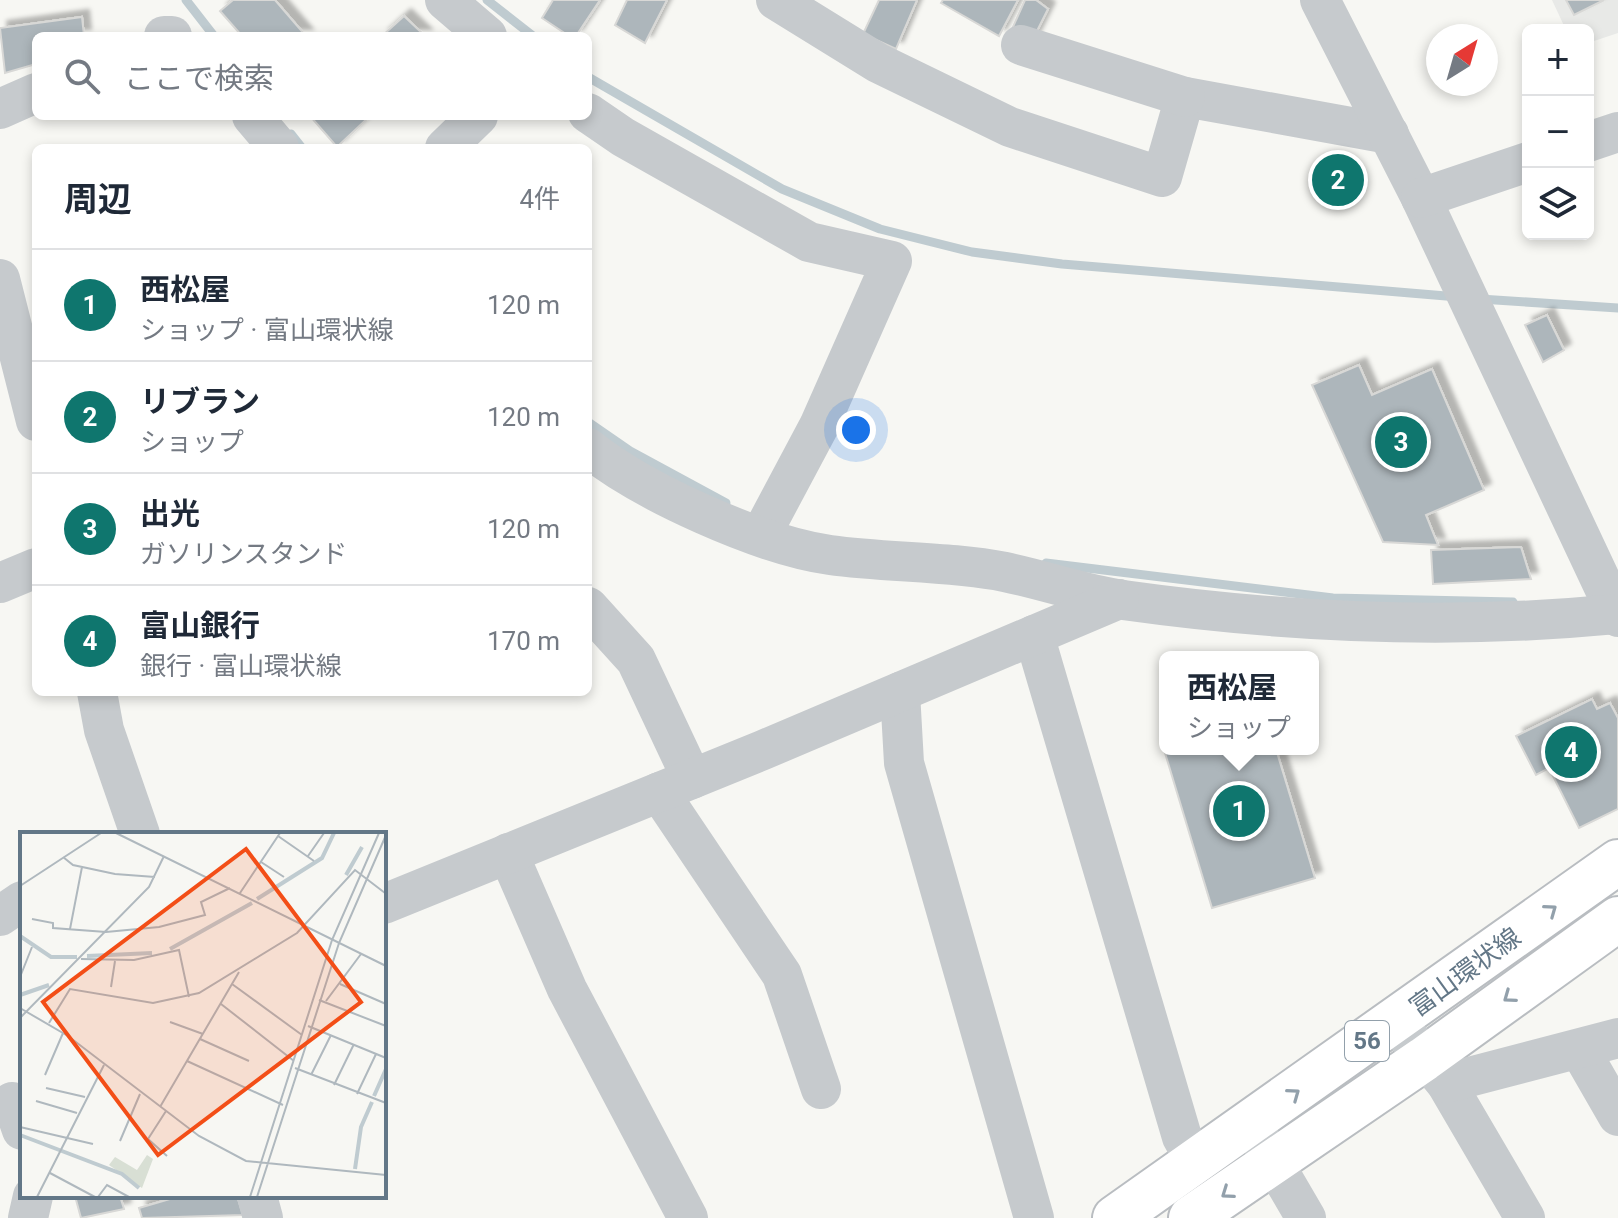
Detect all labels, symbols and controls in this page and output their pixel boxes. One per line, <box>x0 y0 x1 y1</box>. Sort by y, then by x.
north arrow <box>1426 24 1498 96</box>
map controls <box>1522 24 1594 240</box>
button: + <box>1522 24 1594 96</box>
search box <box>32 32 592 120</box>
icon: search <box>60 54 104 98</box>
text: ここで検索 <box>124 61 274 96</box>
button: − <box>1522 96 1594 168</box>
pin: 2 <box>1312 150 1364 210</box>
button: layers <box>1522 168 1594 240</box>
text: 周辺 <box>64 179 132 219</box>
text: 4件 <box>519 184 560 214</box>
text: 西松屋 <box>140 272 230 307</box>
text: 1 <box>83 290 97 320</box>
text: 120 m <box>487 290 560 320</box>
text: ショップ · 富山環状線 <box>140 315 394 345</box>
text: リブラン <box>140 384 260 419</box>
text: 2 <box>83 402 97 432</box>
text: 120 m <box>487 402 560 432</box>
your location <box>836 410 876 450</box>
pin: 3 <box>1375 412 1427 472</box>
text: ショップ <box>140 427 244 457</box>
text: 出光 <box>140 496 200 531</box>
text: 3 <box>83 514 97 544</box>
text: 120 m <box>487 514 560 544</box>
text: ガソリンスタンド <box>140 539 347 569</box>
text: 富山銀行 <box>140 608 260 643</box>
text: 4 <box>83 626 97 656</box>
text: 170 m <box>487 626 560 656</box>
text: 銀行 · 富山環状線 <box>140 651 342 681</box>
popup <box>1159 651 1319 755</box>
text: 西松屋 <box>1187 670 1277 705</box>
text: ショップ <box>1187 713 1291 743</box>
pin: 4 <box>1545 722 1597 782</box>
pin: 1 <box>1213 781 1265 841</box>
inset map <box>20 832 386 1198</box>
one-way arrow <box>1542 905 1557 920</box>
street label: 富山環状線 <box>1404 922 1526 1022</box>
one-way arrow <box>1504 988 1518 1002</box>
road number: 56 <box>1345 1021 1389 1061</box>
one-way arrow <box>1285 1089 1300 1104</box>
one-way arrow <box>1221 1183 1235 1198</box>

